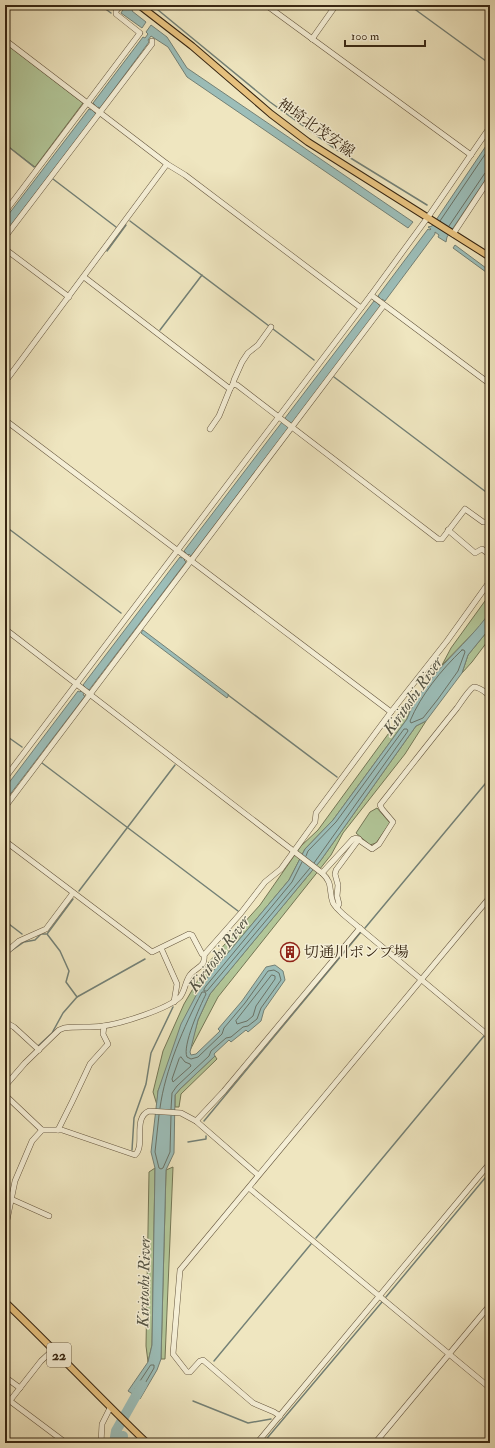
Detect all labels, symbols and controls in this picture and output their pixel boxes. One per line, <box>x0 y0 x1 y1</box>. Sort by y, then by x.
scale bar <box>345 22 425 48</box>
text: 100 m <box>351 29 380 44</box>
street label: 神埼北茂安線 <box>274 94 358 162</box>
water label: Kiritoshi River <box>378 652 448 740</box>
water label: Kiritoshi River <box>183 911 255 997</box>
building icon: 切通川ポンプ場 <box>279 941 301 963</box>
place label: 切通川ポンプ場 <box>304 943 409 962</box>
water label: Kiritoshi River <box>133 1235 155 1329</box>
road number: 22 <box>47 1343 71 1367</box>

